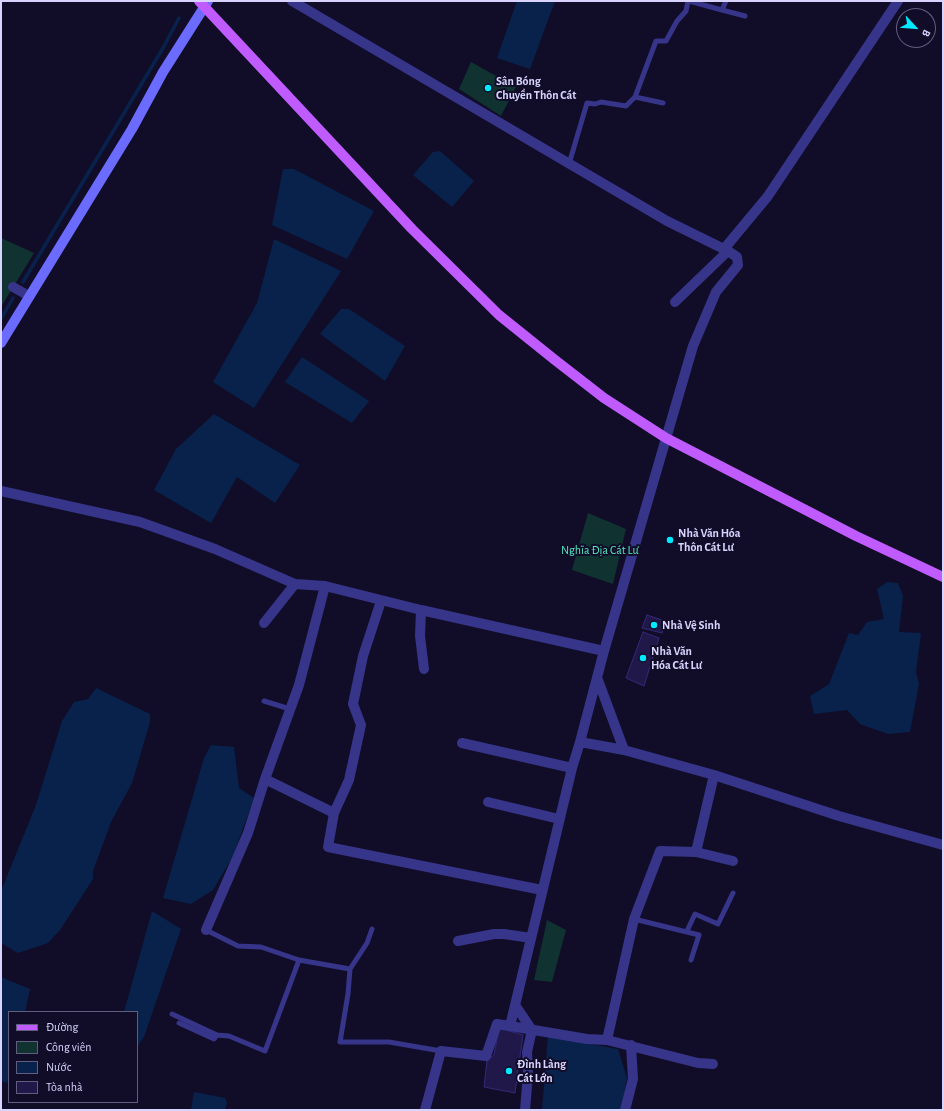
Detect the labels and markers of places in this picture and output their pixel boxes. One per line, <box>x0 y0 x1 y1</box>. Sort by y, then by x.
place label: Sân Bóng Chuyền Thôn Cát <box>496 74 576 102</box>
marker: Sân Bóng Chuyền Thôn Cát <box>483 83 493 93</box>
place label: Nhà Văn Hóa Thôn Cát Lư <box>678 526 741 554</box>
marker: Nhà Văn Hóa Thôn Cát Lư <box>665 535 675 545</box>
place label: Nhà Vệ Sinh <box>662 618 720 632</box>
marker: Nhà Vệ Sinh <box>649 620 659 630</box>
place label: Nhà Văn Hóa Cát Lư <box>651 644 702 672</box>
marker: Nhà Văn Hóa Cát Lư <box>638 653 648 663</box>
place label: Đình Làng Cát Lớn <box>517 1057 566 1085</box>
marker: Đình Làng Cát Lớn <box>504 1066 514 1076</box>

